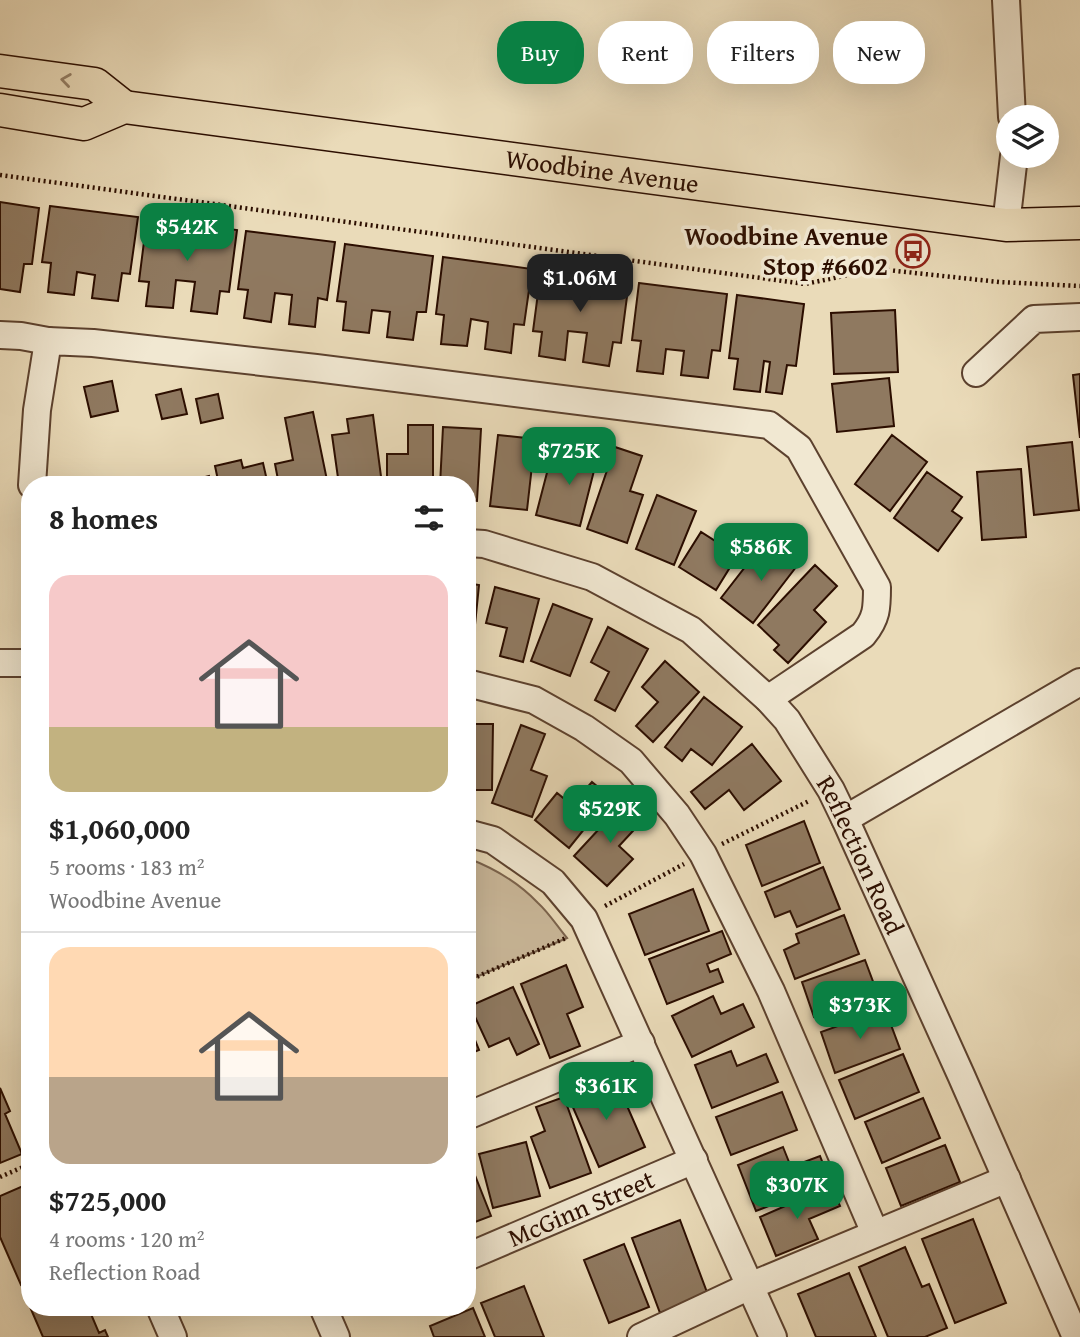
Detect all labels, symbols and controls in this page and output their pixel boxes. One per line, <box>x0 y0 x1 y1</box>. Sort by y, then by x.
chip: Buy <box>497 21 584 84</box>
chip: Rent <box>598 21 693 84</box>
chip: Filters <box>707 21 819 84</box>
chip: New <box>833 21 925 84</box>
one-way arrow <box>60 72 72 87</box>
map controls <box>996 105 1059 168</box>
button: layers <box>996 105 1059 168</box>
street label: Woodbine Avenue <box>503 138 701 203</box>
pin: $542K <box>138 204 236 263</box>
text: $542K <box>156 209 218 242</box>
place label: Woodbine Avenue Stop #6602 <box>684 216 888 285</box>
bus stop icon: Woodbine Avenue Stop #6602 <box>894 232 932 270</box>
pin: $1.06M <box>523 254 637 314</box>
text: $1.06M <box>543 260 617 293</box>
pin: $725K <box>520 428 618 487</box>
text: $725K <box>538 433 600 466</box>
text: 8 homes <box>49 496 158 540</box>
icon: filters <box>410 499 448 537</box>
pin: $586K <box>712 524 810 583</box>
text: $586K <box>730 529 792 562</box>
icon: home <box>186 621 312 747</box>
street label: Reflection Road <box>807 767 915 941</box>
pin: $529K <box>561 786 659 845</box>
text: $529K <box>579 791 641 824</box>
text: $1,060,000 <box>49 806 190 850</box>
text: 5 rooms · 183 m² <box>49 850 204 883</box>
text: Woodbine Avenue <box>49 883 221 916</box>
pin: $373K <box>811 982 909 1041</box>
text: $373K <box>829 987 891 1020</box>
icon: home <box>186 993 312 1119</box>
pin: $361K <box>557 1062 655 1122</box>
text: $361K <box>575 1068 637 1101</box>
street label: McGinn Street <box>501 1159 660 1256</box>
pin: $307K <box>748 1162 846 1221</box>
text: $307K <box>766 1167 828 1200</box>
text: $725,000 <box>49 1178 166 1222</box>
text: 4 rooms · 120 m² <box>49 1222 204 1255</box>
text: Reflection Road <box>49 1255 200 1288</box>

